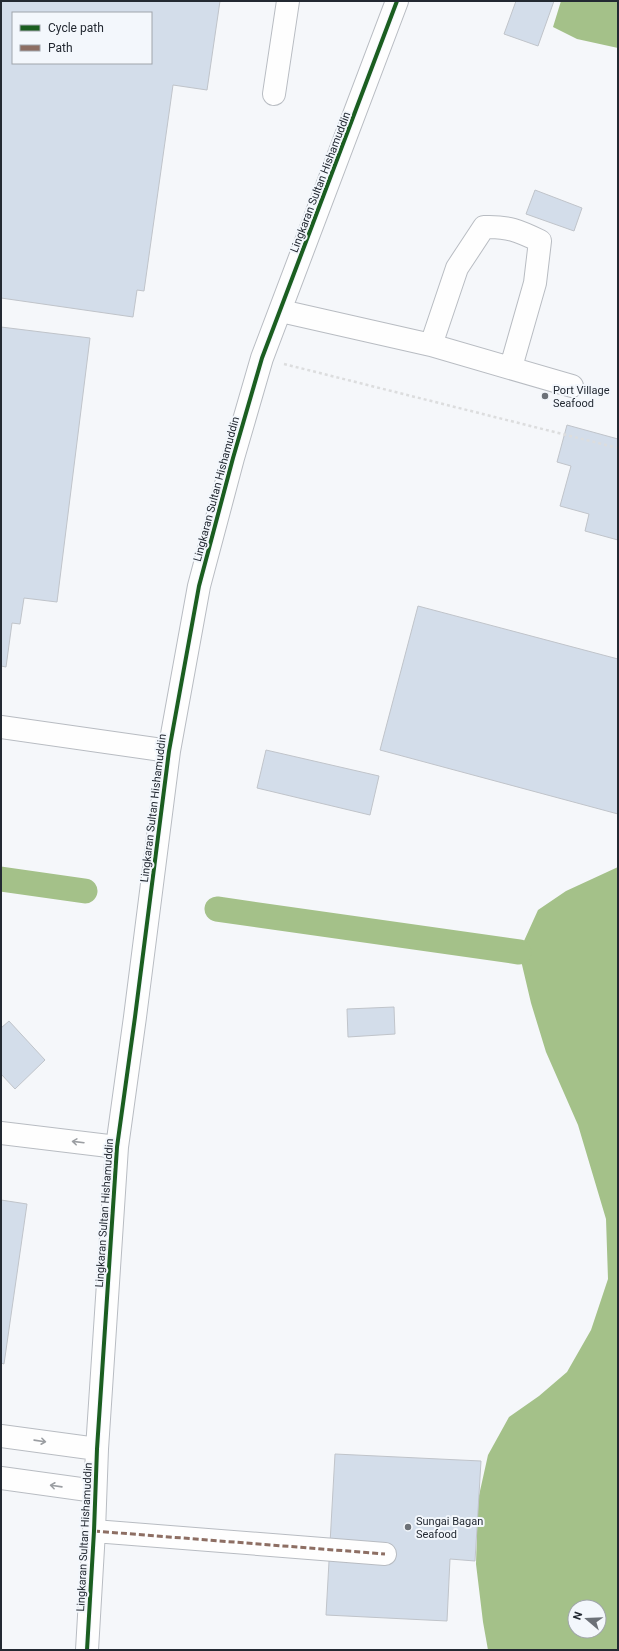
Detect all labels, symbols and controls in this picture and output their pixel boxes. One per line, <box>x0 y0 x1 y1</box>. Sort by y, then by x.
legend <box>12 12 152 64</box>
text: Cycle path <box>48 21 104 35</box>
text: Path <box>48 41 73 55</box>
street label: Lingkaran Sultan Hishamuddin <box>288 110 353 254</box>
place label: Port Village Seafood <box>553 384 610 410</box>
marker: Port Village Seafood <box>540 391 550 401</box>
street label: Lingkaran Sultan Hishamuddin <box>191 415 242 563</box>
street label: Lingkaran Sultan Hishamuddin <box>138 733 169 883</box>
street label: Lingkaran Sultan Hishamuddin <box>93 1138 116 1288</box>
one-way arrow <box>72 1139 85 1146</box>
one-way arrow <box>33 1437 46 1445</box>
street label: Lingkaran Sultan Hishamuddin <box>74 1462 95 1612</box>
one-way arrow <box>50 1482 63 1490</box>
place label: Sungai Bagan Seafood <box>416 1515 483 1541</box>
marker: Sungai Bagan Seafood <box>403 1522 413 1532</box>
north arrow <box>567 1599 607 1639</box>
text: N <box>571 1610 586 1622</box>

